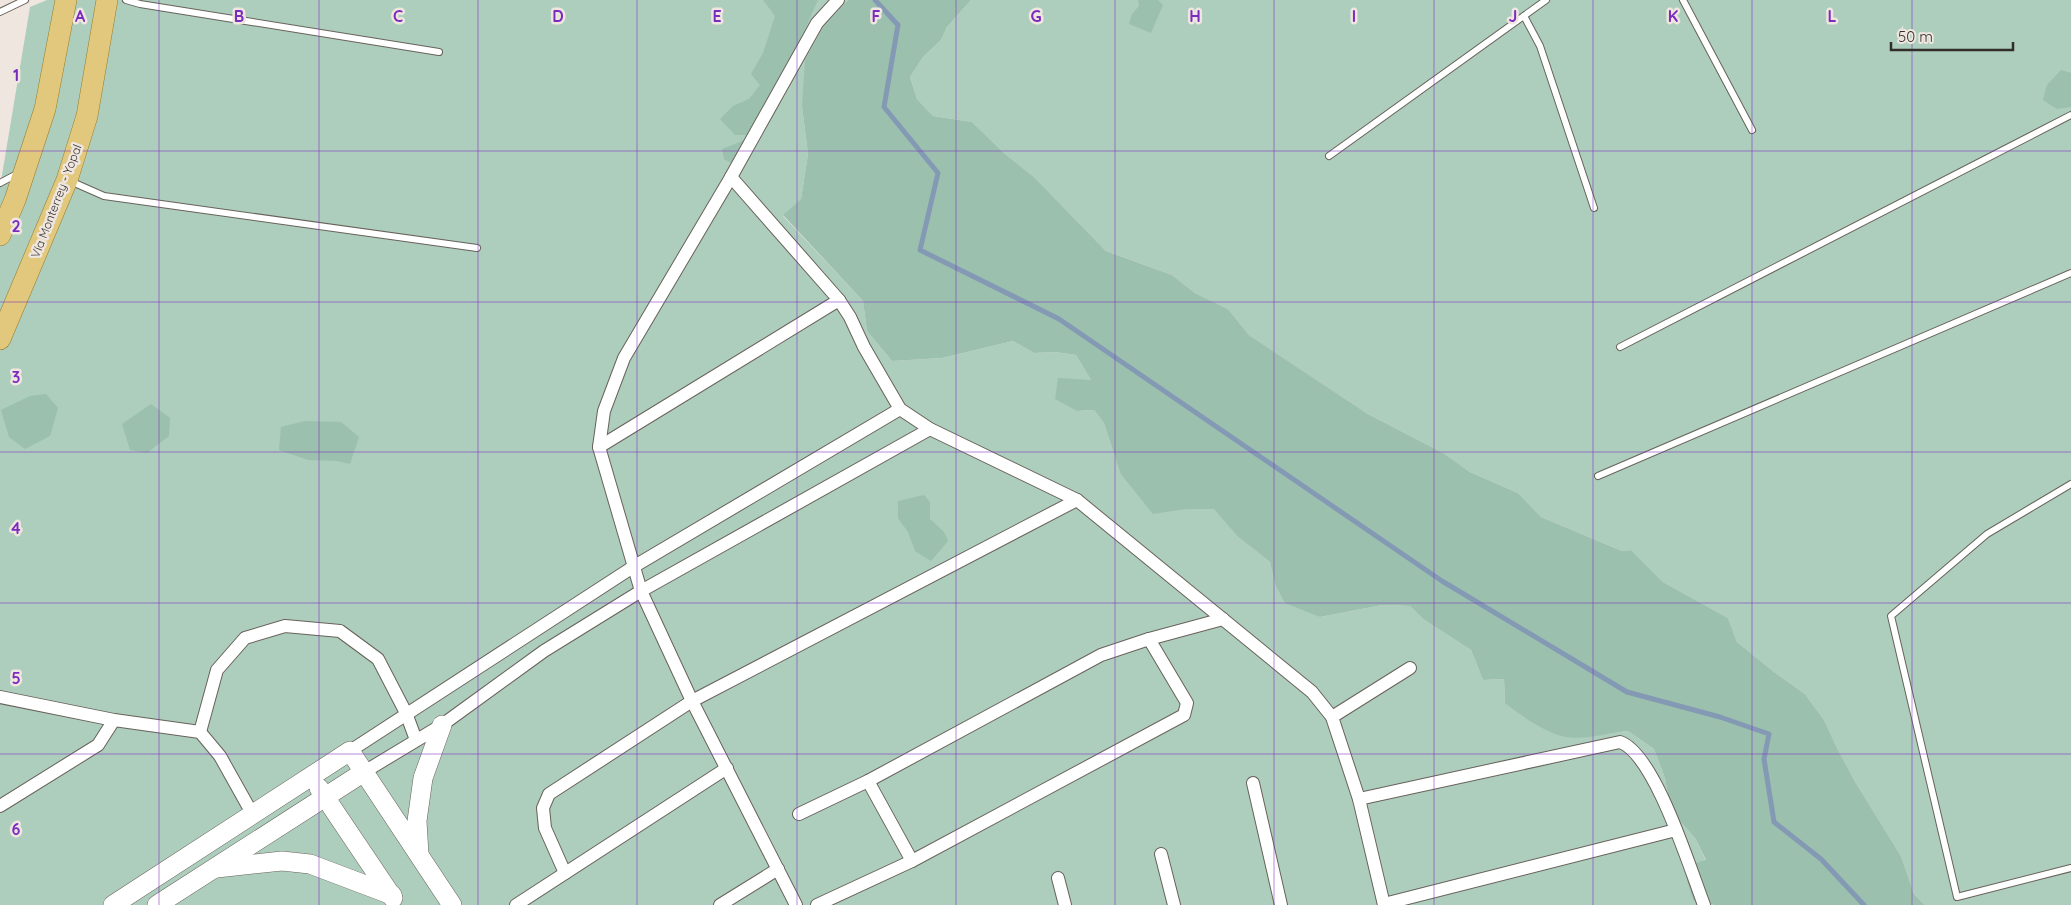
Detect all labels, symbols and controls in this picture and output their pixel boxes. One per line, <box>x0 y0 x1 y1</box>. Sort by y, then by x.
text: A <box>75 6 86 26</box>
text: B <box>234 6 244 26</box>
text: C <box>393 6 403 26</box>
text: D <box>552 6 564 26</box>
text: E <box>712 6 722 26</box>
text: F <box>872 6 881 26</box>
text: G <box>1030 6 1042 26</box>
text: H <box>1189 6 1201 26</box>
text: I <box>1352 6 1356 26</box>
text: J <box>1509 6 1517 26</box>
text: K <box>1668 6 1678 26</box>
text: L <box>1828 6 1837 26</box>
scale bar <box>1891 20 2014 52</box>
text: 50 m <box>1898 27 1933 46</box>
text: 1 <box>13 65 19 85</box>
street label: Vía Monterrey - Yopal <box>27 142 85 260</box>
text: 2 <box>11 216 21 236</box>
text: 3 <box>12 367 20 387</box>
text: 4 <box>11 518 21 538</box>
text: 5 <box>11 668 21 688</box>
text: 6 <box>12 819 21 839</box>

